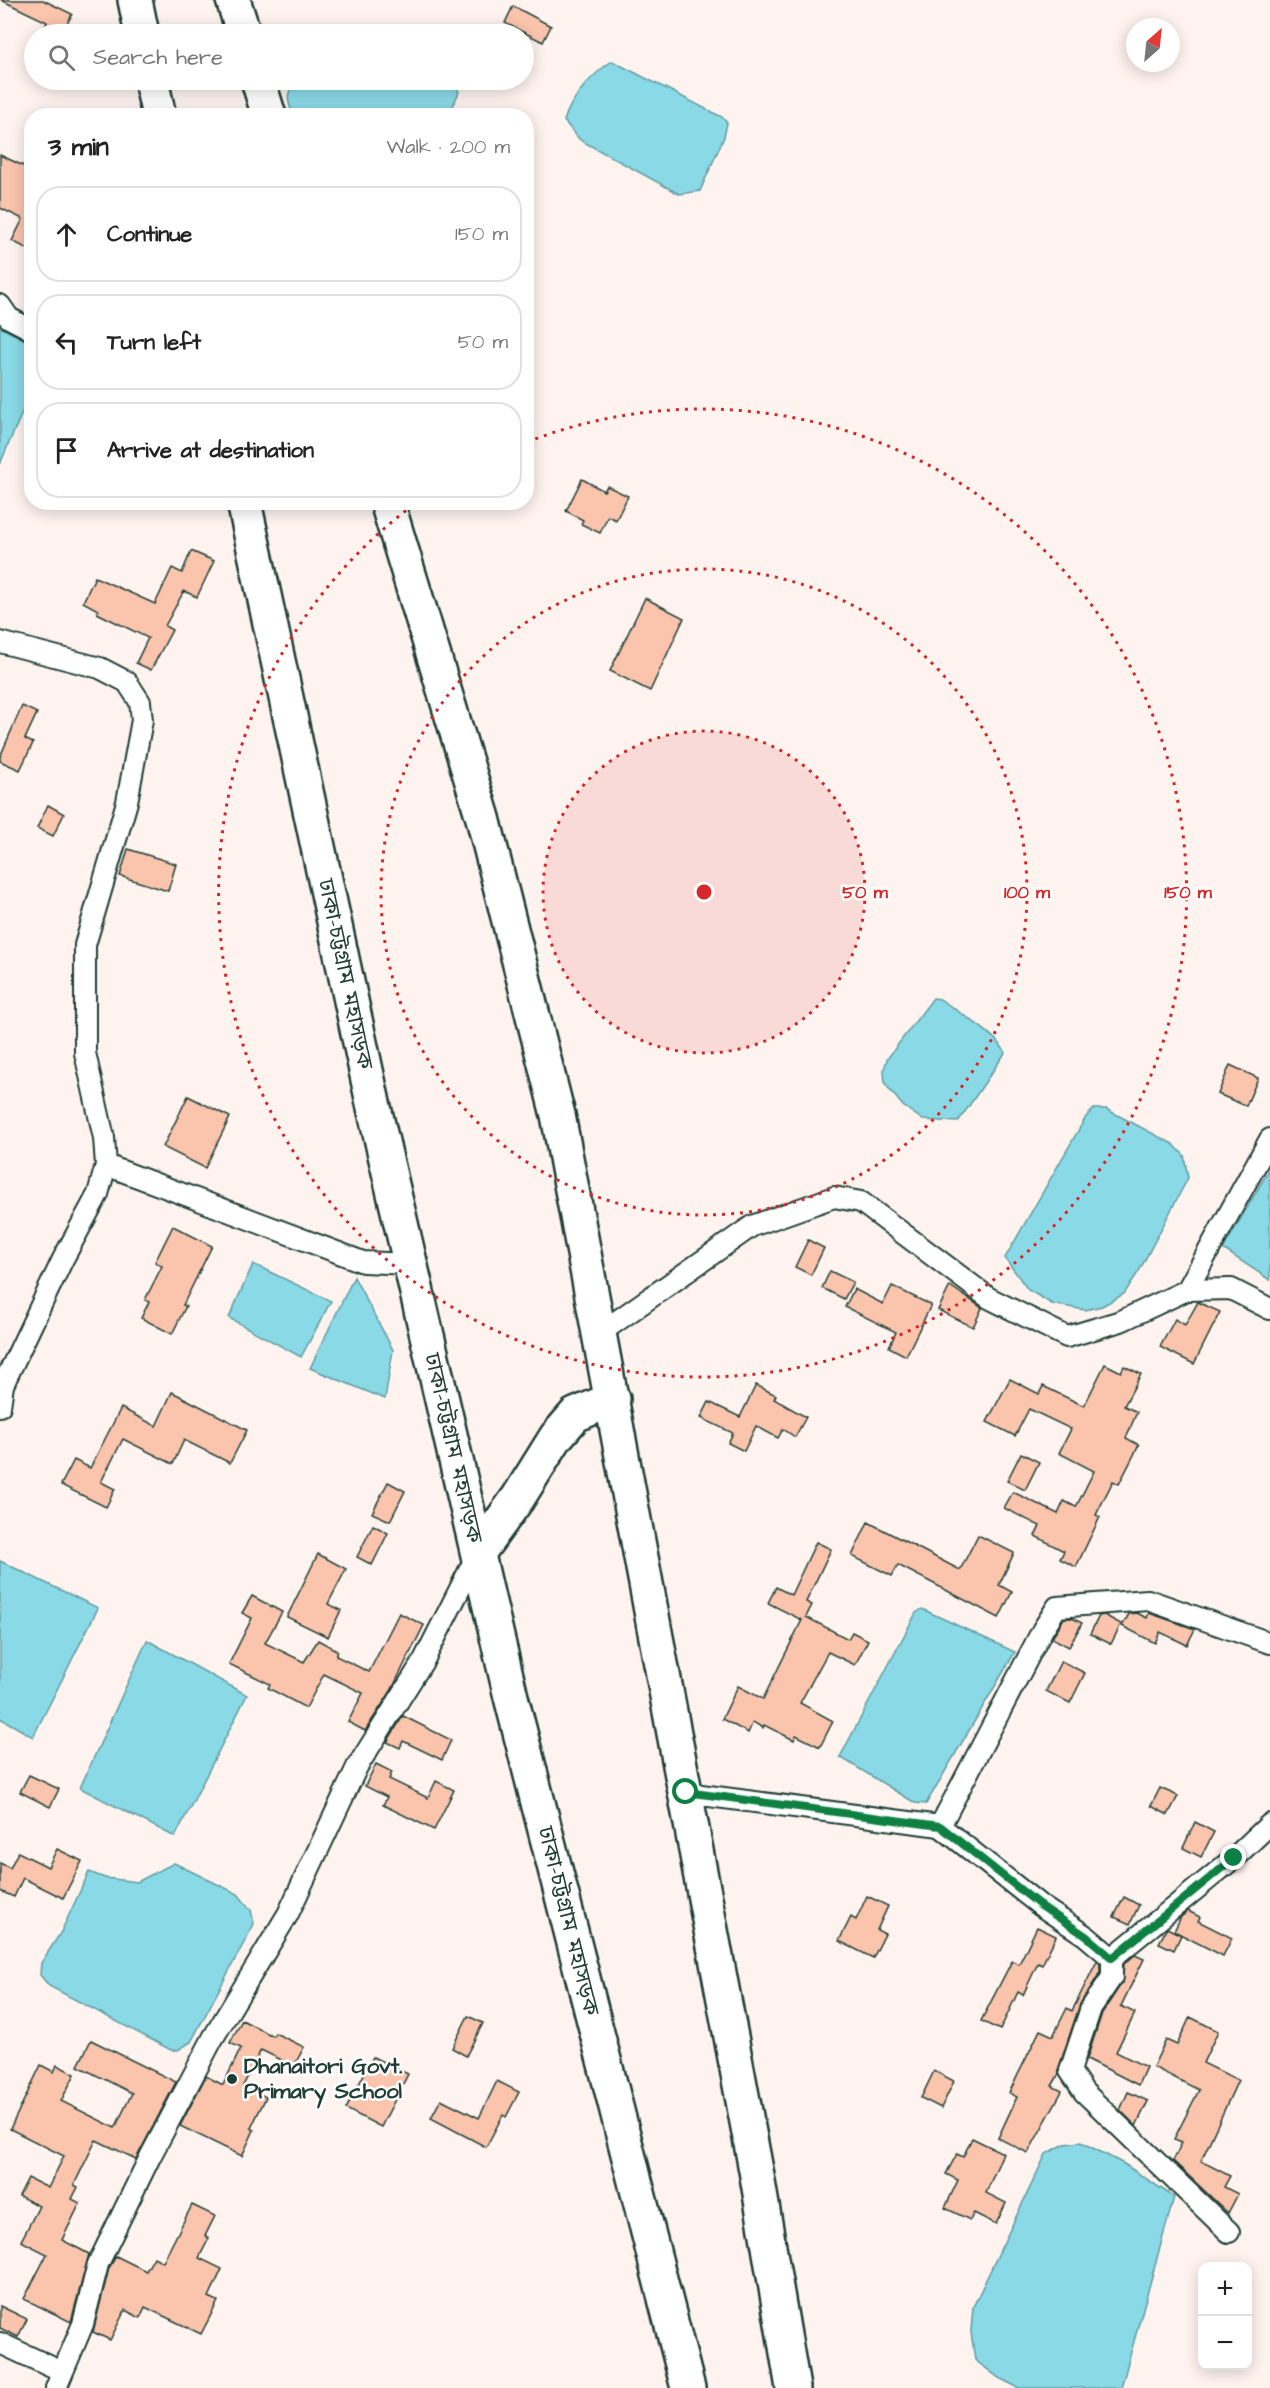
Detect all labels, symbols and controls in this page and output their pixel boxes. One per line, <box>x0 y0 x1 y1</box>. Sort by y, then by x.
north arrow <box>1126 18 1180 72</box>
search box <box>24 24 534 90</box>
icon: search <box>45 41 78 74</box>
text: Search here <box>93 42 223 73</box>
text: 3 min <box>48 129 109 165</box>
text: Walk · 200 m <box>387 133 510 161</box>
icon: ahead <box>50 218 83 251</box>
text: Continue <box>107 219 192 250</box>
text: 150 m <box>455 220 508 248</box>
icon: left <box>50 326 83 359</box>
text: Turn left <box>107 327 201 358</box>
text: 50 m <box>458 328 508 356</box>
icon: arrive <box>50 434 83 467</box>
text: Arrive at destination <box>107 435 314 466</box>
street label: ঢাকা-চট্টগ্রাম মহাসড়ক <box>309 875 380 1072</box>
text: 50 m <box>842 880 889 905</box>
text: 100 m <box>1004 880 1051 905</box>
text: 150 m <box>1164 880 1213 905</box>
centre of rings <box>694 882 714 902</box>
street label: ঢাকা-চট্টগ্রাম মহাসড়ক <box>416 1349 490 1546</box>
route start <box>672 1778 698 1804</box>
street label: ঢাকা-চট্টগ্রাম মহাসড়ক <box>529 1822 607 2019</box>
route end <box>1220 1844 1246 1870</box>
place label: Dhanaitori Govt. Primary School <box>244 2051 403 2109</box>
marker: Dhanaitori Govt. Primary School <box>225 2072 239 2086</box>
map controls <box>1198 2262 1252 2370</box>
button: + <box>1198 2262 1252 2316</box>
button: − <box>1198 2316 1252 2370</box>

